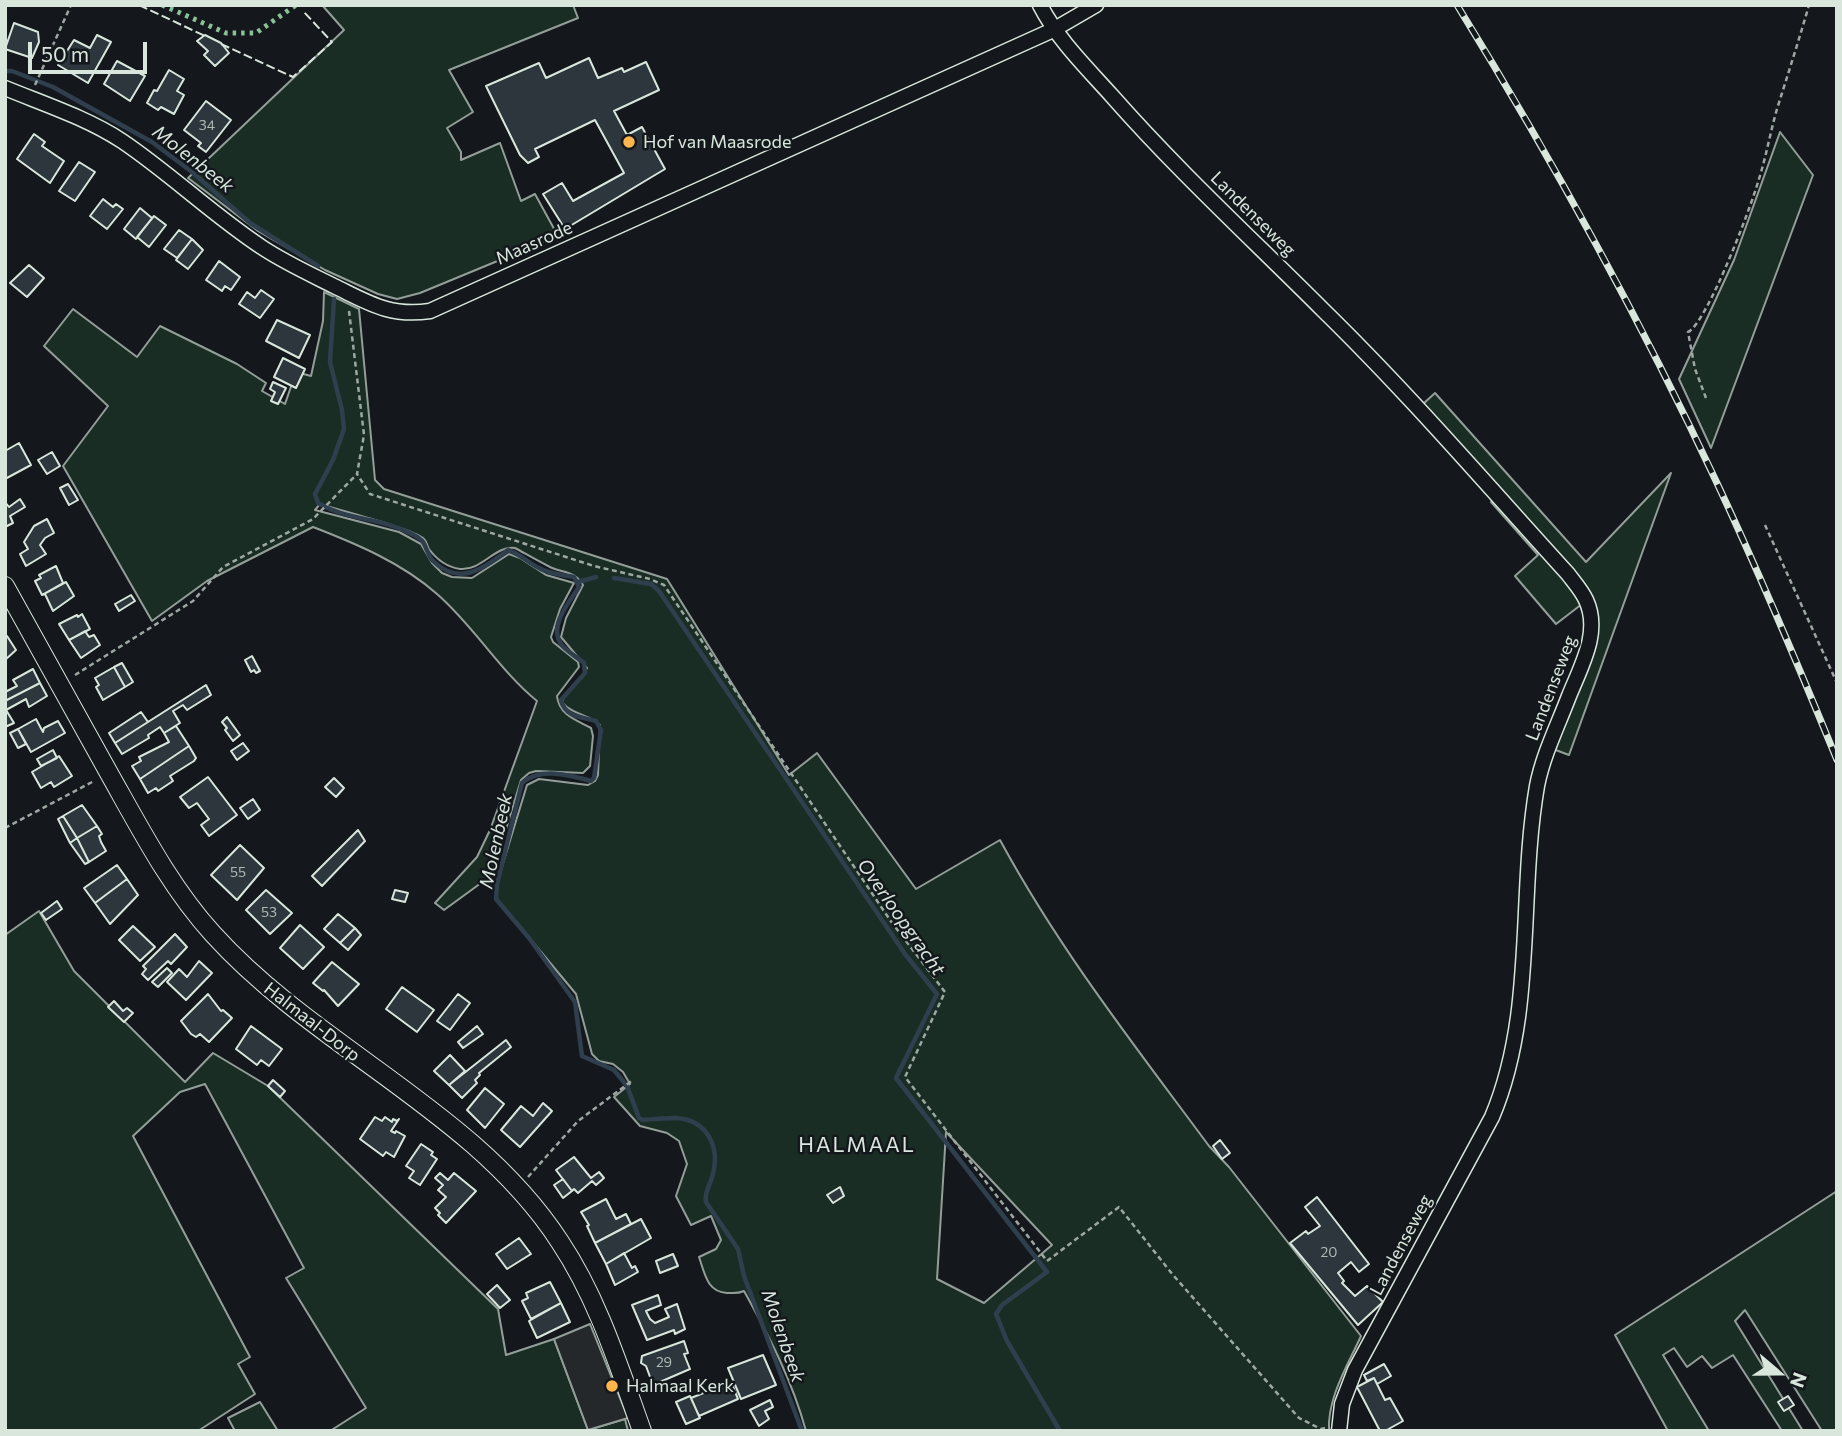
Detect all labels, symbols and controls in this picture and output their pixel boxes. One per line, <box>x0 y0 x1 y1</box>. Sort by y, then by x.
scale bar <box>32 28 150 72</box>
text: 50 m <box>41 41 89 66</box>
house number: 34 <box>199 117 215 133</box>
water label: Molenbeek <box>148 120 238 198</box>
place label: Hof van Maasrode <box>643 131 791 153</box>
marker: Hof van Maasrode <box>621 134 637 150</box>
street label: Landenseweg <box>1206 167 1300 261</box>
street label: Maasrode <box>492 217 576 269</box>
street label: Landenseweg <box>1521 632 1581 744</box>
water label: Molenbeek <box>475 791 517 891</box>
water label: Overloopgracht <box>852 854 950 980</box>
house number: 55 <box>230 864 246 880</box>
house number: 53 <box>261 904 277 920</box>
street label: Halmaal-Dorp <box>260 978 364 1066</box>
district label: HALMAAL <box>799 1132 915 1158</box>
street label: Landenseweg <box>1365 1191 1437 1299</box>
house number: 20 <box>1321 1244 1337 1260</box>
water label: Molenbeek <box>756 1287 810 1385</box>
north arrow <box>1744 1338 1814 1408</box>
house number: 29 <box>656 1354 672 1370</box>
text: N <box>1786 1370 1812 1391</box>
place label: Halmaal Kerk <box>626 1375 734 1397</box>
marker: Halmaal Kerk <box>604 1378 620 1394</box>

